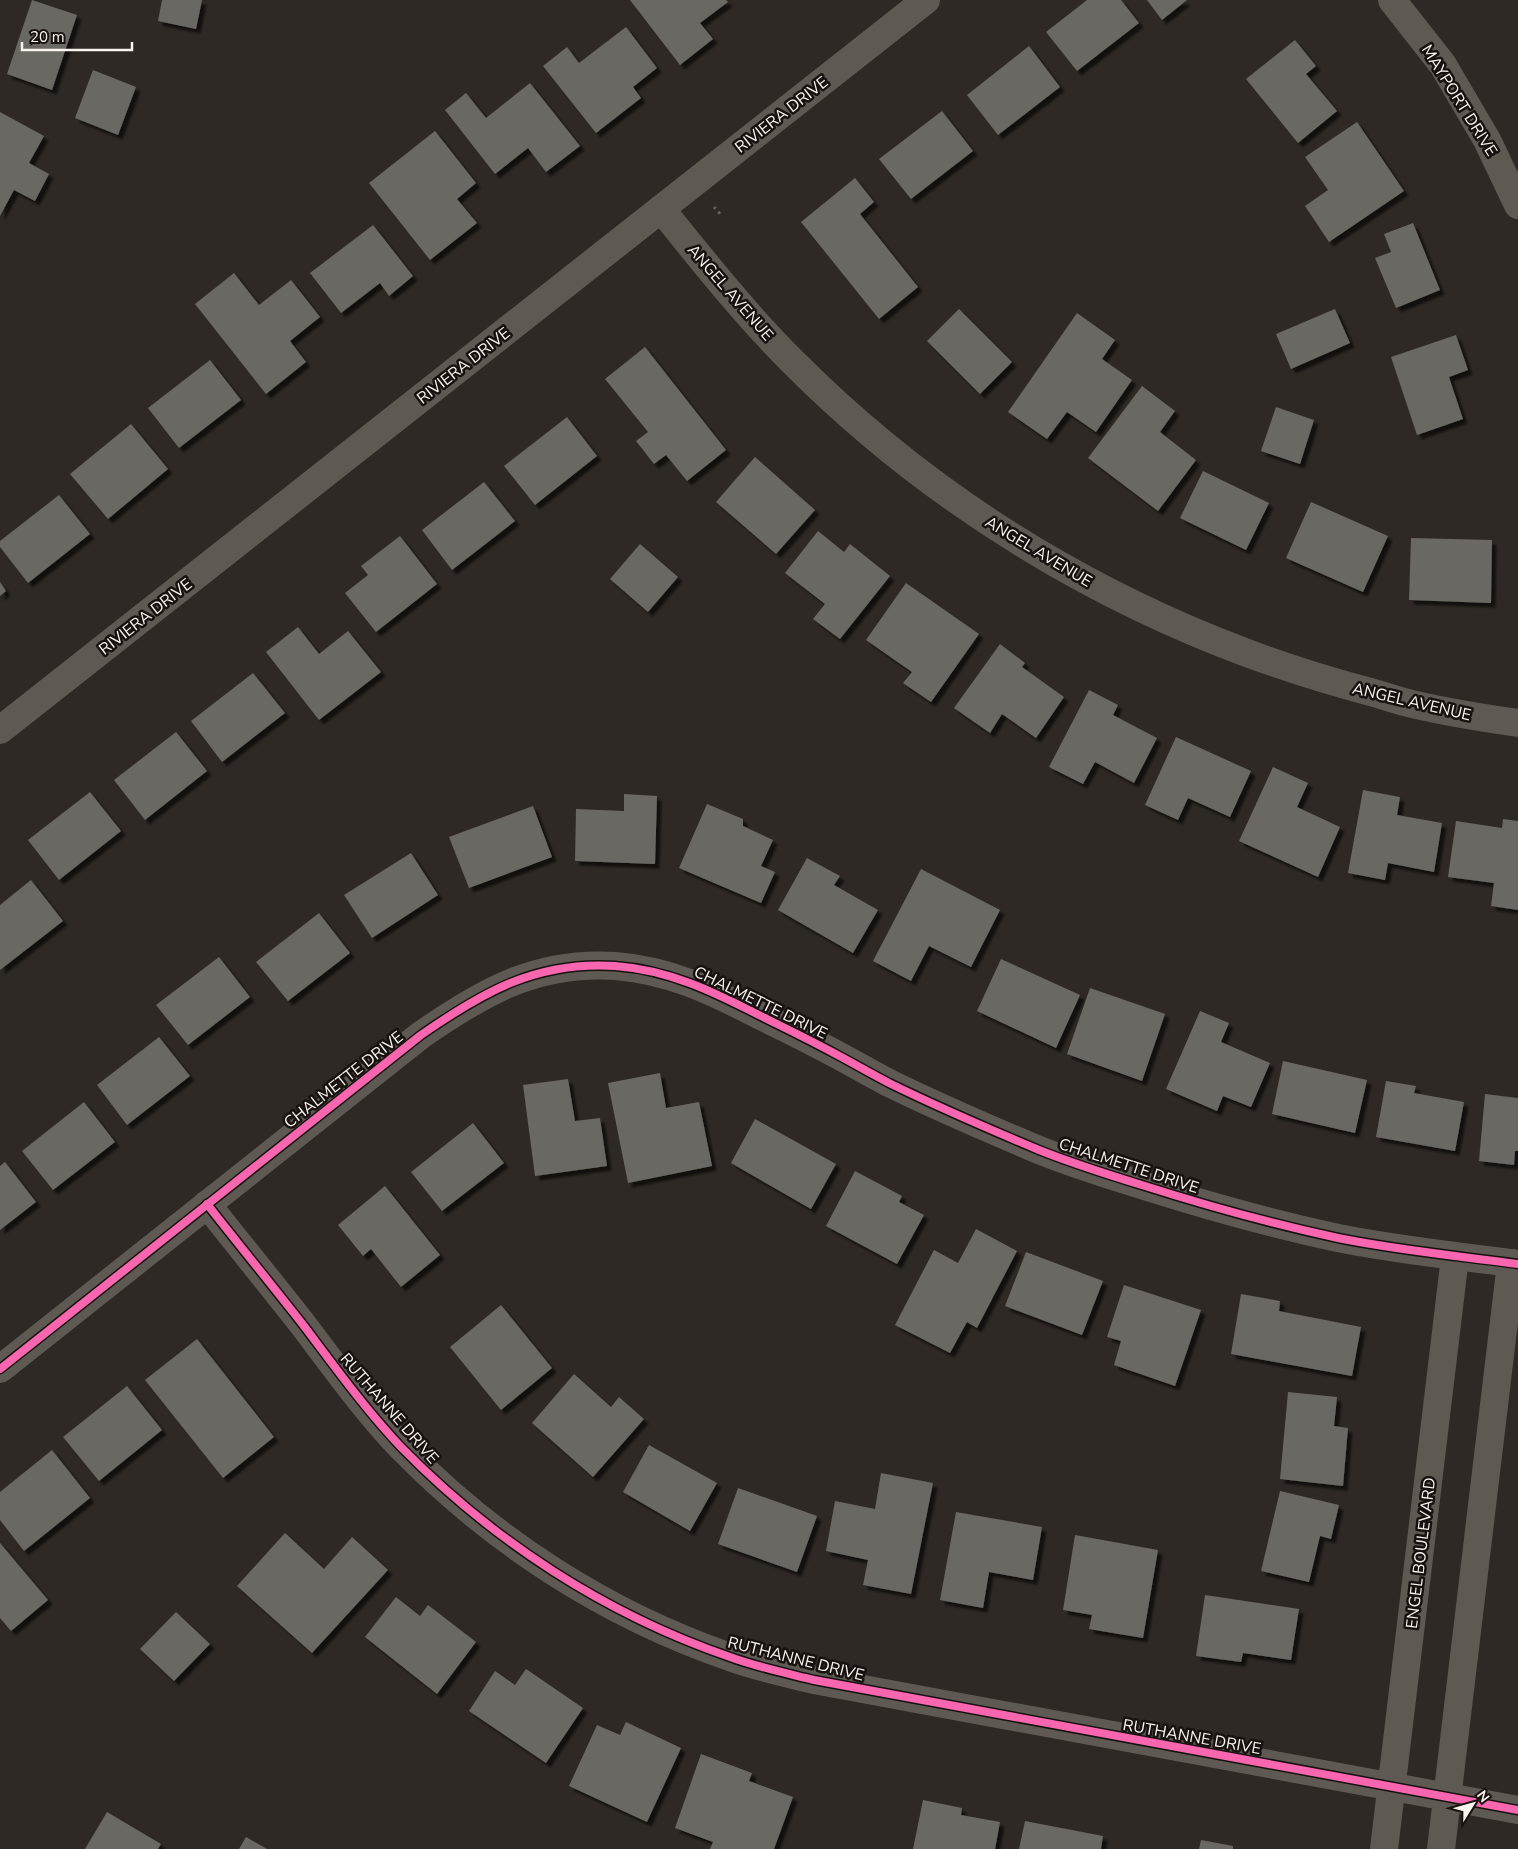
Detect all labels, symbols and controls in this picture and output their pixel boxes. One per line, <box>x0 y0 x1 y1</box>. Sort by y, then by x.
scale bar <box>22 20 132 52</box>
text: 20 m <box>30 27 65 47</box>
street label: MAYPORT DRIVE <box>1416 41 1502 160</box>
street label: RIVIERA DRIVE <box>730 71 833 158</box>
street label: ANGEL AVENUE <box>682 240 778 346</box>
street label: RIVIERA DRIVE <box>412 322 515 409</box>
street label: ANGEL AVENUE <box>981 511 1096 593</box>
street label: RIVIERA DRIVE <box>94 573 197 660</box>
street label: ANGEL AVENUE <box>1350 678 1473 726</box>
street label: CHALMETTE DRIVE <box>690 961 831 1045</box>
street label: CHALMETTE DRIVE <box>279 1026 408 1133</box>
street label: CHALMETTE DRIVE <box>1056 1133 1202 1199</box>
street label: RUTHANNE DRIVE <box>335 1349 443 1469</box>
street label: ENGEL BOULEVARD <box>1401 1476 1441 1630</box>
street label: RUTHANNE DRIVE <box>725 1631 866 1687</box>
street label: RUTHANNE DRIVE <box>1121 1714 1263 1760</box>
north arrow <box>1448 1779 1498 1829</box>
text: N <box>1472 1787 1494 1806</box>

